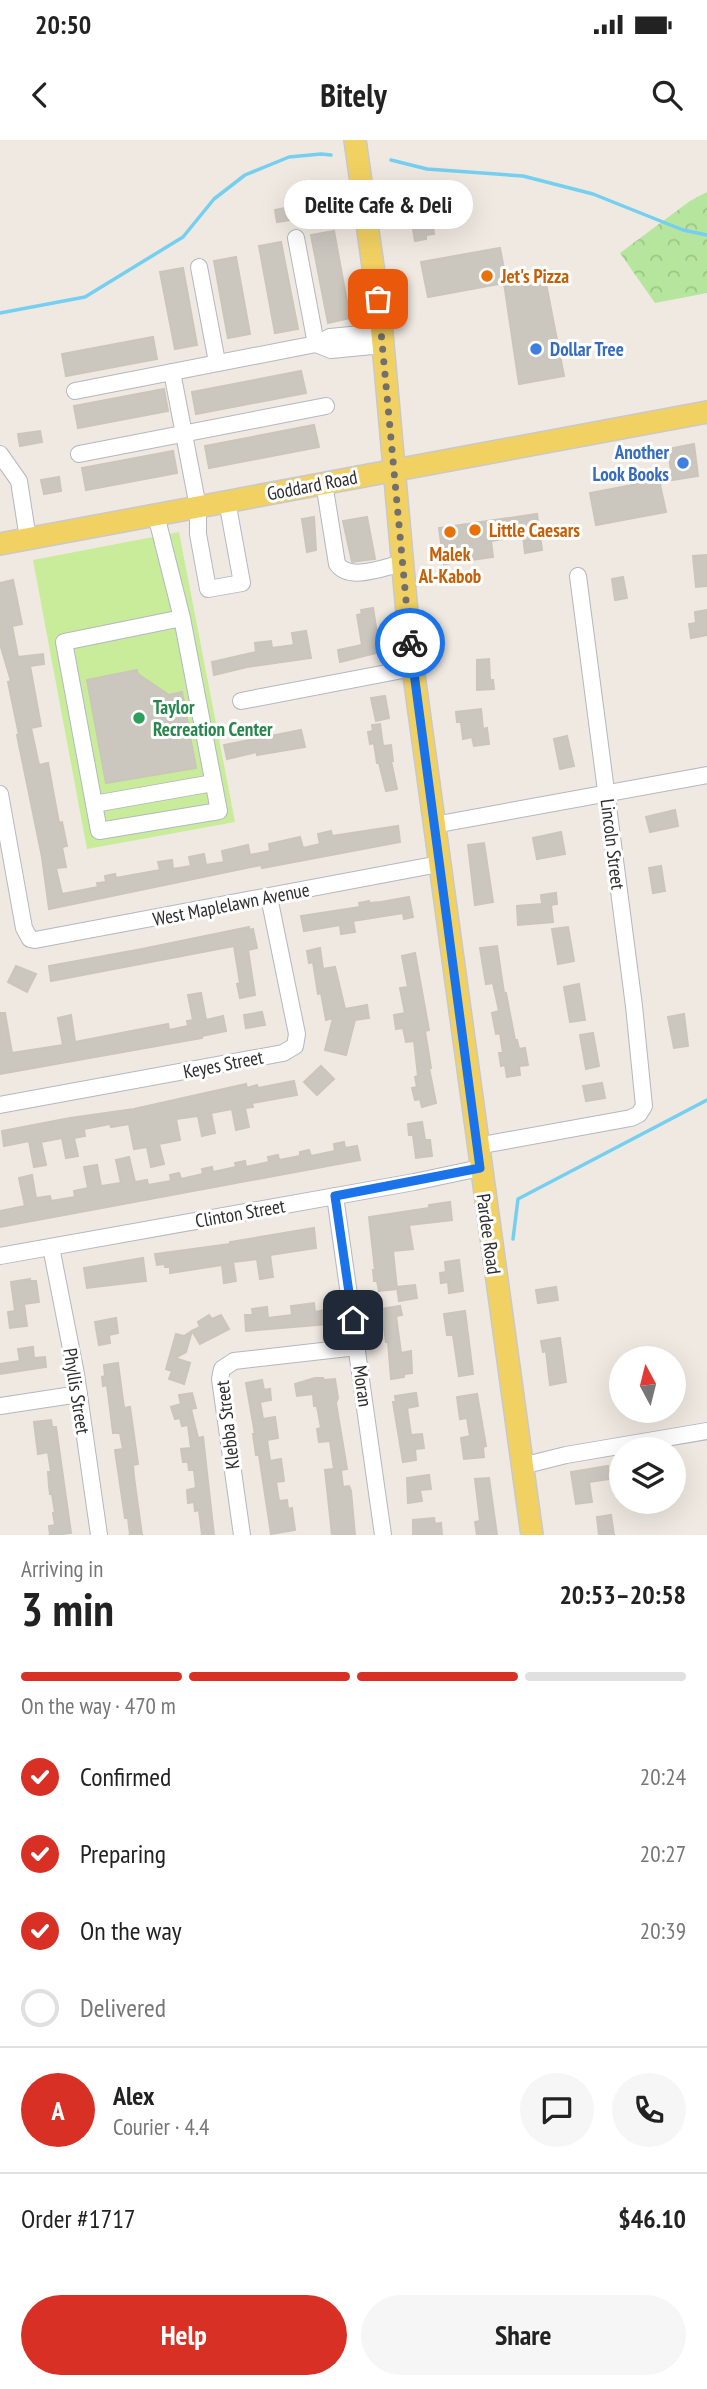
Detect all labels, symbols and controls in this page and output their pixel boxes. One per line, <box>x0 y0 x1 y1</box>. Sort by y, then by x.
text: 20:50 <box>35 8 91 41</box>
text: Bitely <box>320 74 387 116</box>
icon: back <box>21 76 59 114</box>
icon: search <box>648 76 686 114</box>
callout: Delite Cafe & Deli <box>284 180 472 229</box>
text: Delite Cafe & Deli <box>305 190 452 219</box>
place label: Jet's Pizza <box>500 264 569 288</box>
marker: Jet's Pizza <box>479 268 495 284</box>
pin <box>348 269 408 329</box>
icon: bag <box>359 280 397 318</box>
place label: Dollar Tree <box>550 337 624 361</box>
marker: Dollar Tree <box>528 341 544 357</box>
place label: Another Look Books <box>593 440 669 486</box>
marker: Another Look Books <box>675 455 691 471</box>
street label: Goddard Road <box>265 464 359 506</box>
place label: Little Caesars <box>489 518 580 542</box>
marker: Little Caesars <box>467 522 483 538</box>
marker: Malek Al-Kabob <box>442 524 458 540</box>
place label: Malek Al-Kabob <box>418 542 481 588</box>
courier <box>375 608 445 678</box>
icon: bike <box>391 624 429 662</box>
place label: Taylor Recreation Center <box>153 695 273 741</box>
marker: Taylor Recreation Center <box>131 710 147 726</box>
street label: Lincoln Street <box>596 797 631 891</box>
street label: West Maplelawn Avenue <box>151 877 311 931</box>
street label: Keyes Street <box>181 1044 266 1083</box>
street label: Pardee Road <box>471 1192 507 1276</box>
street label: Clinton Street <box>193 1193 287 1233</box>
pin <box>323 1290 383 1350</box>
icon: home <box>334 1301 372 1339</box>
street label: Phyllis Street <box>58 1346 96 1437</box>
north arrow <box>609 1346 686 1423</box>
map controls <box>609 1346 686 1514</box>
street label: Moran <box>348 1364 378 1408</box>
street label: Klebba Street <box>210 1379 244 1471</box>
button: layers <box>609 1437 686 1514</box>
text: Arriving in <box>21 1554 103 1583</box>
text: 20:53–20:58 <box>559 1578 686 1611</box>
text: 3 min <box>21 1579 114 1639</box>
text: On the way · 470 m <box>21 1691 176 1720</box>
icon: check <box>21 1758 59 1796</box>
text: Confirmed <box>80 1760 171 1793</box>
text: 20:24 <box>640 1762 686 1791</box>
icon: check <box>21 1835 59 1873</box>
text: Preparing <box>80 1837 166 1870</box>
text: 20:27 <box>640 1839 686 1868</box>
icon: check <box>21 1912 59 1950</box>
text: On the way <box>80 1914 182 1947</box>
text: 20:39 <box>640 1916 686 1945</box>
text: Delivered <box>80 1991 166 2024</box>
button: chat <box>520 2073 594 2147</box>
button: phone <box>612 2073 686 2147</box>
text: Alex <box>113 2079 154 2112</box>
text: A <box>51 2094 65 2127</box>
text: Courier · 4.4 <box>113 2112 209 2141</box>
text: Order #1717 <box>21 2202 136 2235</box>
text: $46.10 <box>618 2202 686 2235</box>
button: Help <box>21 2295 347 2375</box>
button: Share <box>361 2295 686 2375</box>

